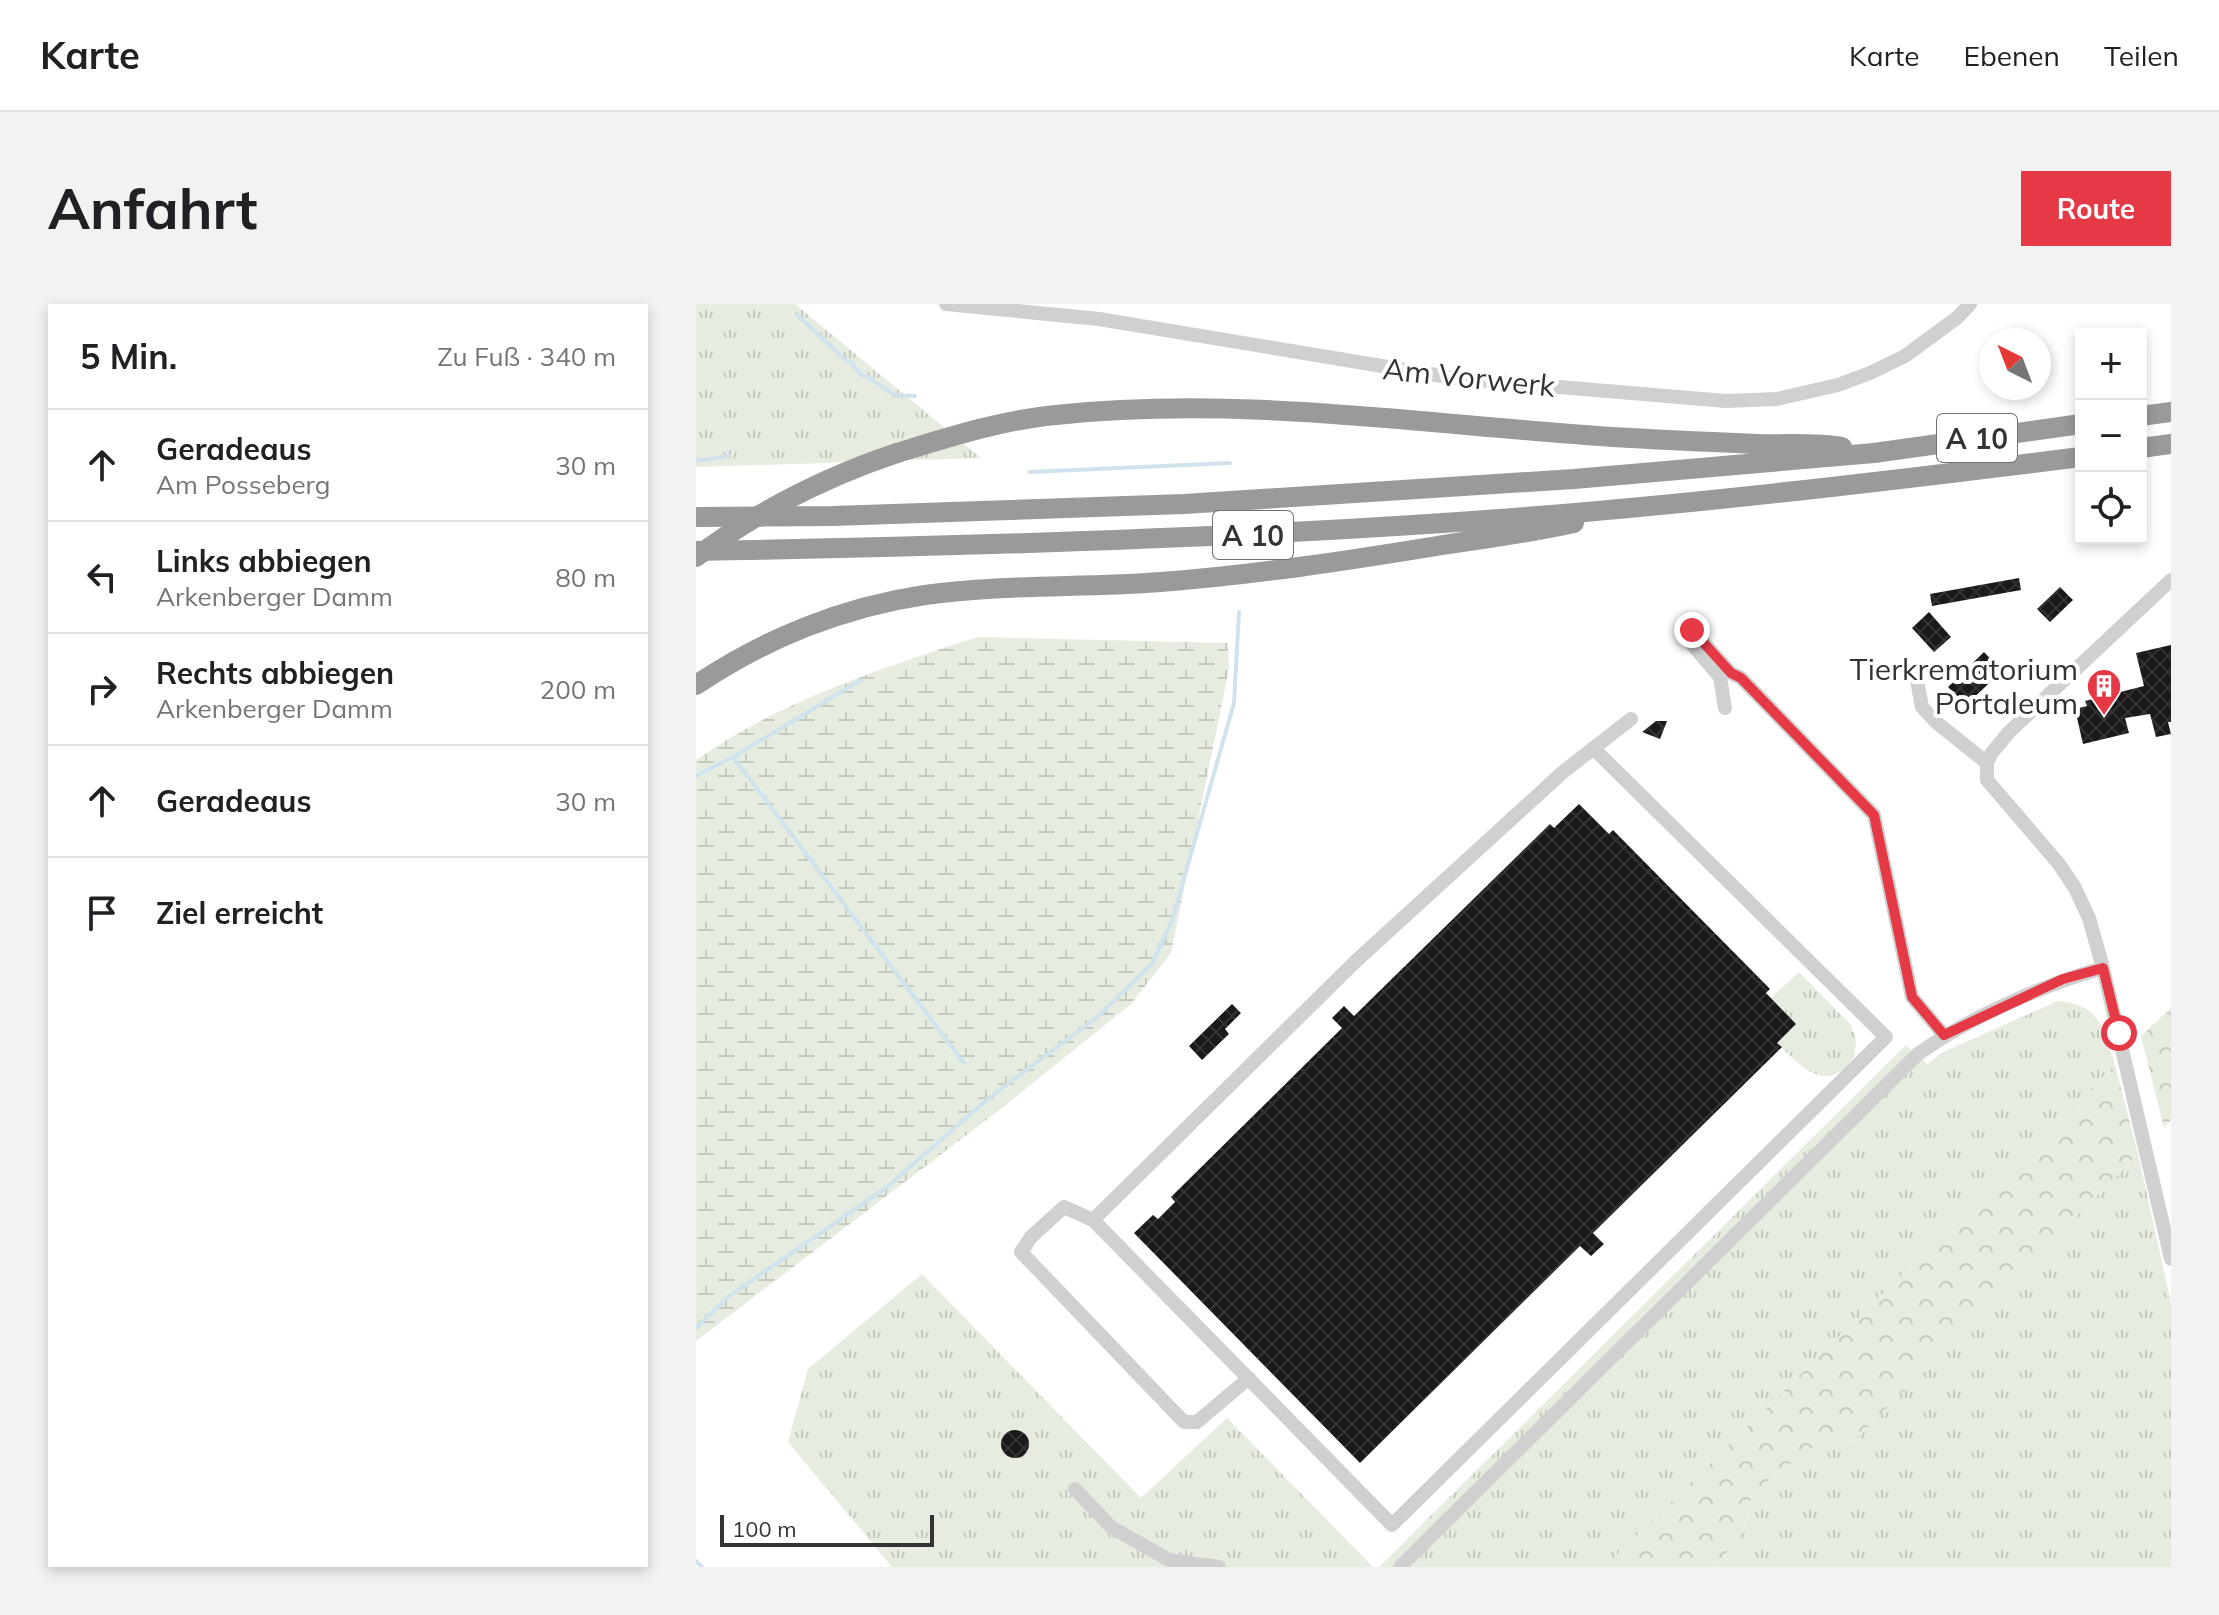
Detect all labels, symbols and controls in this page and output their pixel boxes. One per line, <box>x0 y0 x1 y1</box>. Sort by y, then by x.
text: Karte <box>40 31 140 79</box>
text: Karte <box>1849 38 1919 73</box>
text: Ebenen <box>1963 38 2060 73</box>
text: Teilen <box>2104 38 2179 73</box>
button: Route <box>2021 171 2171 246</box>
text: Anfahrt <box>48 173 257 243</box>
north arrow <box>1979 328 2051 400</box>
map controls <box>2075 328 2147 544</box>
button: + <box>2075 328 2147 400</box>
text: 5 Min. <box>80 335 177 378</box>
text: Zu Fuß · 340 m <box>437 340 616 373</box>
street label: Am Vorwerk <box>1381 349 1557 405</box>
button: − <box>2075 400 2147 472</box>
road number: A 10 <box>1937 414 2017 462</box>
text: Geradeaus <box>156 430 311 468</box>
icon: ahead <box>80 443 124 487</box>
text: 30 m <box>555 449 616 482</box>
text: Am Posseberg <box>156 468 331 501</box>
button: locate <box>2075 472 2147 544</box>
road number: A 10 <box>1213 511 1293 559</box>
text: Links abbiegen <box>156 542 372 580</box>
icon: left <box>80 555 124 599</box>
text: 80 m <box>555 561 616 594</box>
text: Arkenberger Damm <box>156 580 393 613</box>
route end <box>1674 612 1710 648</box>
place label: Tierkrematorium Portaleum <box>1850 650 2078 722</box>
text: Rechts abbiegen <box>156 654 394 692</box>
icon: right <box>80 667 124 711</box>
building icon: Tierkrematorium Portaleum <box>2085 667 2123 717</box>
text: 200 m <box>540 673 616 706</box>
text: Arkenberger Damm <box>156 692 393 725</box>
icon: ahead <box>80 779 124 823</box>
text: Geradeaus <box>156 782 311 820</box>
text: 30 m <box>555 785 616 818</box>
icon: arrive <box>80 891 124 935</box>
text: Ziel erreicht <box>156 894 323 932</box>
route start <box>2101 1015 2137 1051</box>
scale bar <box>720 1511 934 1547</box>
text: 100 m <box>732 1515 797 1543</box>

